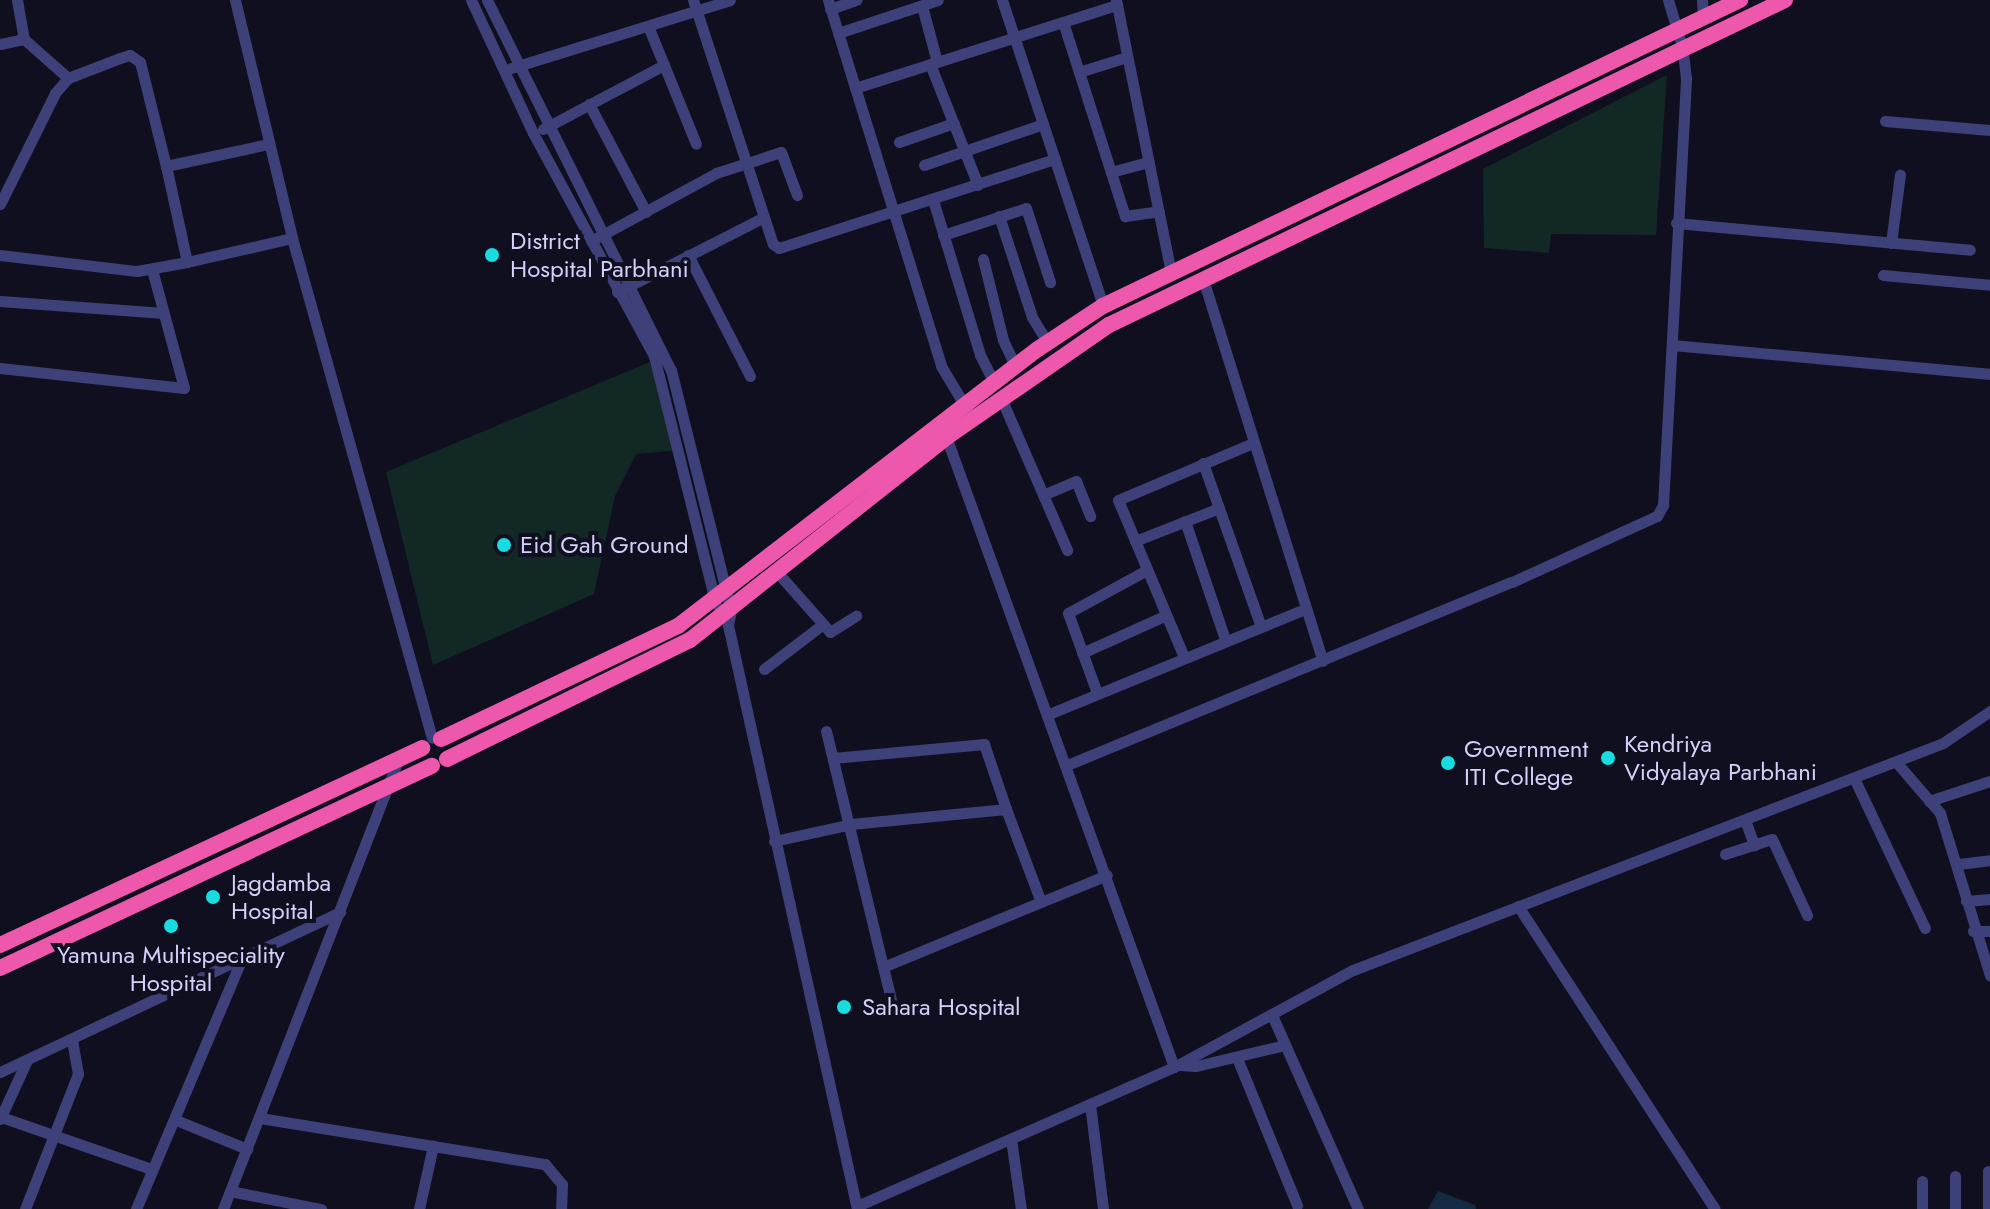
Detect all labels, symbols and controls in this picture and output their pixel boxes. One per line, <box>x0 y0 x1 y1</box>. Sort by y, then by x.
place label: District Hospital Parbhani <box>510 227 689 283</box>
marker: District Hospital Parbhani <box>481 244 503 266</box>
place label: Eid Gah Ground <box>520 531 689 559</box>
marker: Eid Gah Ground <box>495 536 513 554</box>
place label: Kendriya Vidyalaya Parbhani <box>1624 730 1817 786</box>
place label: Government ITI College <box>1464 735 1588 791</box>
marker: Kendriya Vidyalaya Parbhani <box>1599 749 1617 767</box>
marker: Government ITI College <box>1439 754 1457 772</box>
place label: Jagdamba Hospital <box>231 869 331 925</box>
marker: Jagdamba Hospital <box>202 886 224 908</box>
marker: Yamuna Multispeciality Hospital <box>160 915 182 937</box>
place label: Yamuna Multispeciality Hospital <box>57 941 285 997</box>
place label: Sahara Hospital <box>862 993 1020 1021</box>
marker: Sahara Hospital <box>833 996 855 1018</box>

